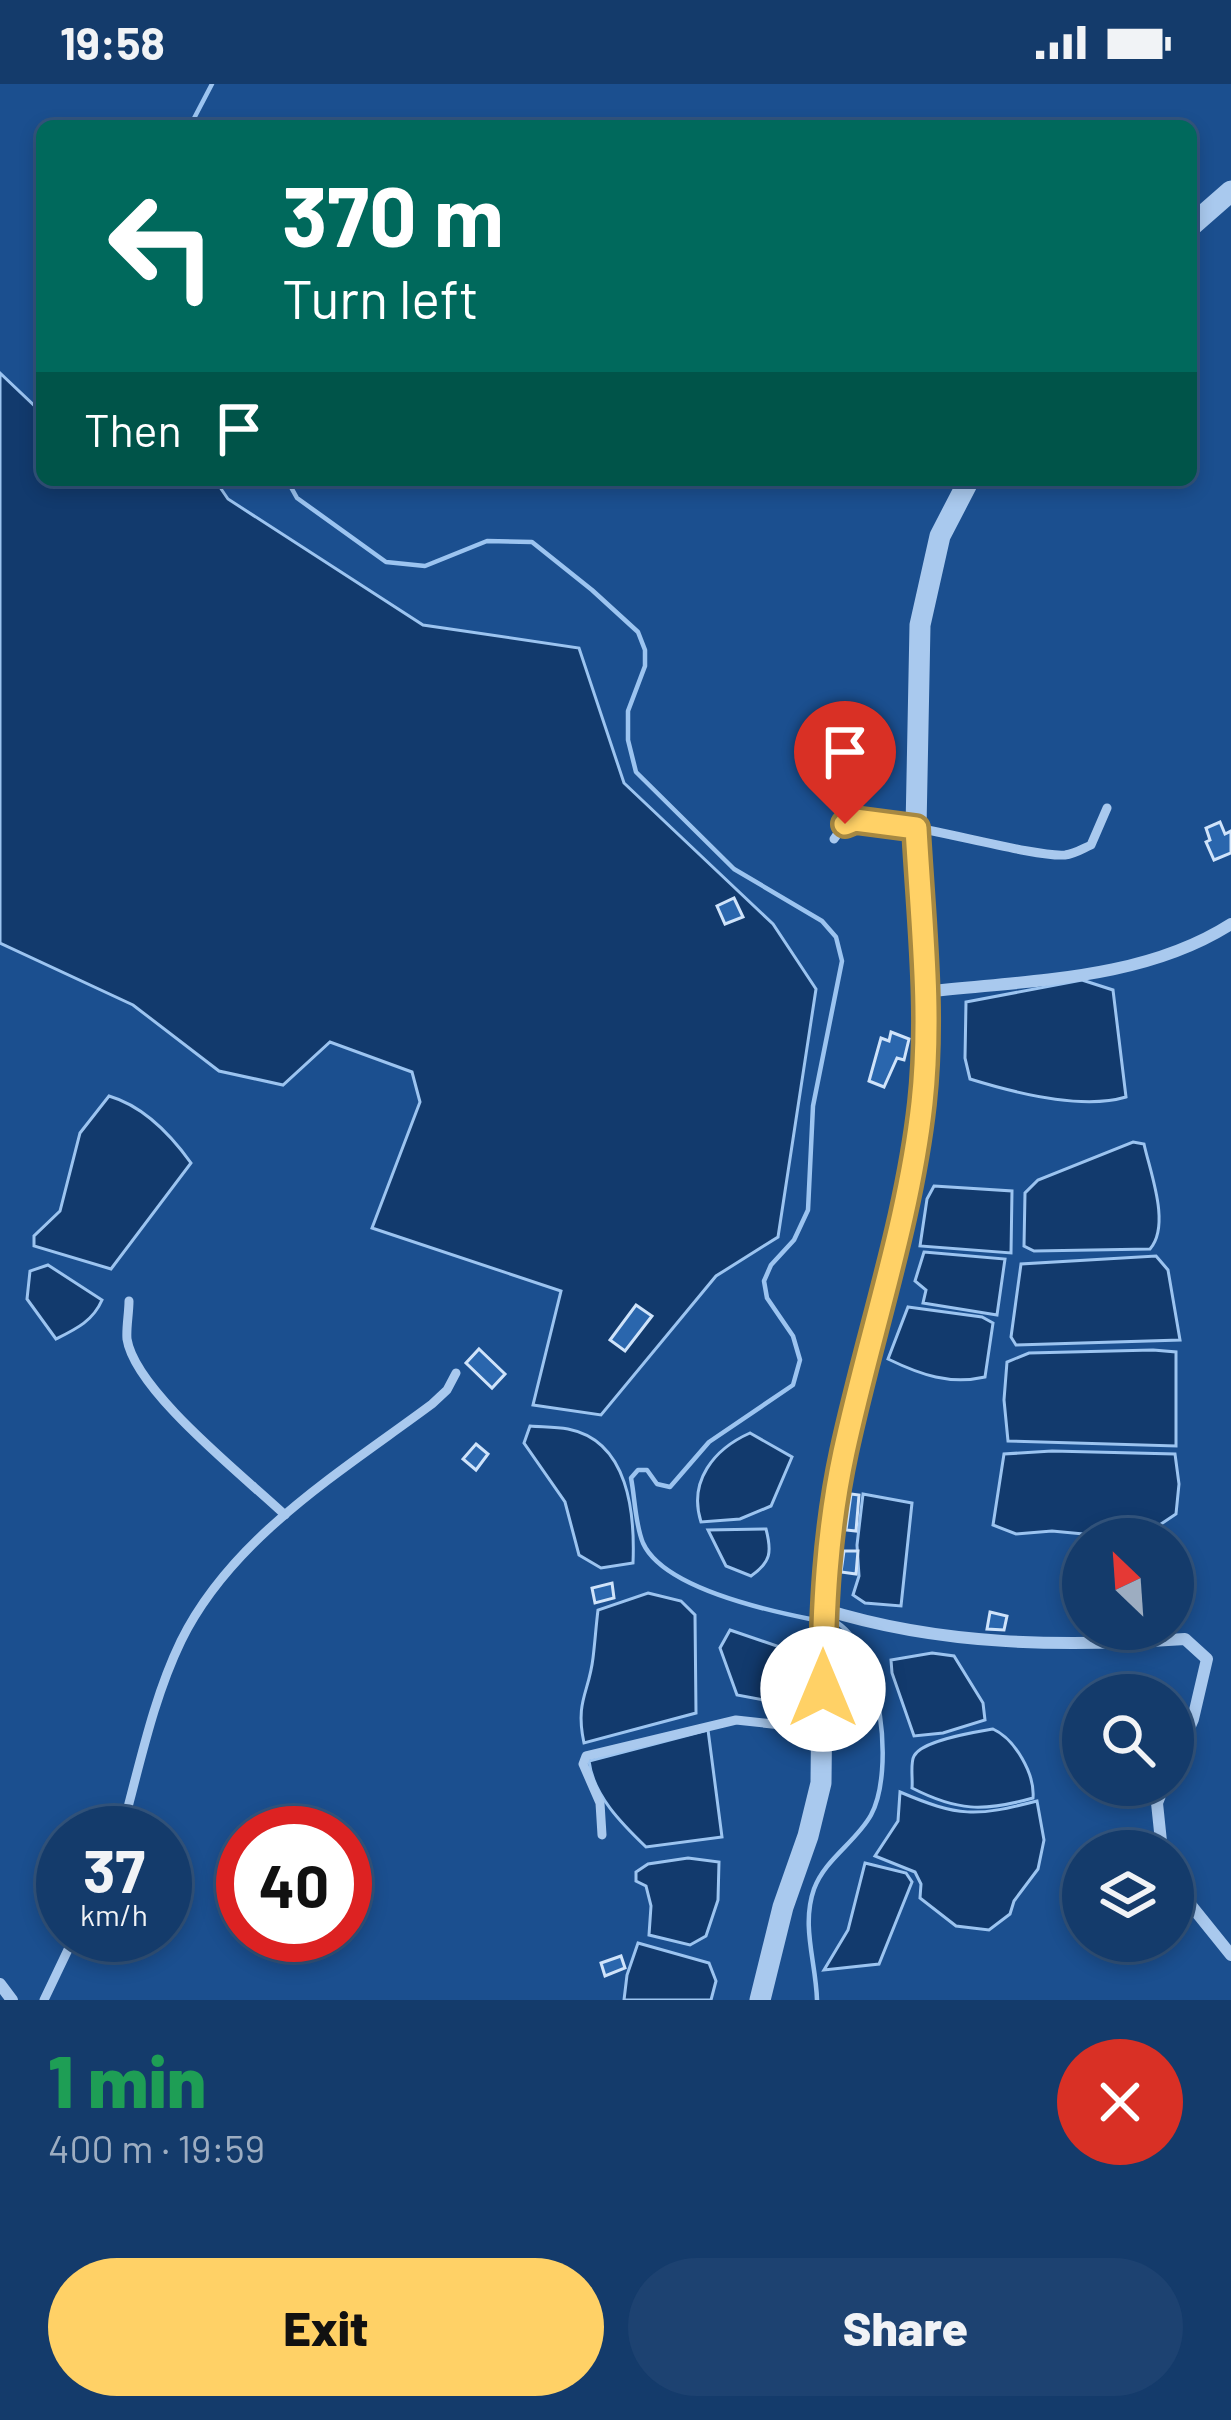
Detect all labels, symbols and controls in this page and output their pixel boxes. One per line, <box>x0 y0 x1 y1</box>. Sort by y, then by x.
text: 19:58 <box>60 15 165 69</box>
text: 370 m <box>282 163 504 264</box>
icon: left <box>84 168 240 324</box>
text: Turn left <box>282 265 479 330</box>
icon: arrive <box>206 396 272 462</box>
text: Then <box>84 402 182 456</box>
pin <box>794 701 896 824</box>
icon: arrive <box>812 719 878 785</box>
north arrow <box>1062 1518 1194 1650</box>
map controls <box>1062 1518 1194 1962</box>
position arrow <box>760 1626 886 1752</box>
button: search <box>1062 1674 1194 1806</box>
speed limit sign: 40 <box>216 1806 372 1962</box>
button: layers <box>1062 1830 1194 1962</box>
text: 37 <box>83 1833 145 1905</box>
text: km/h <box>80 1896 148 1932</box>
text: 1 min <box>48 2036 206 2122</box>
button: close <box>1057 2039 1183 2165</box>
text: 400 m · 19:59 <box>48 2124 265 2171</box>
button: Exit <box>48 2258 604 2396</box>
button: Share <box>628 2258 1183 2396</box>

